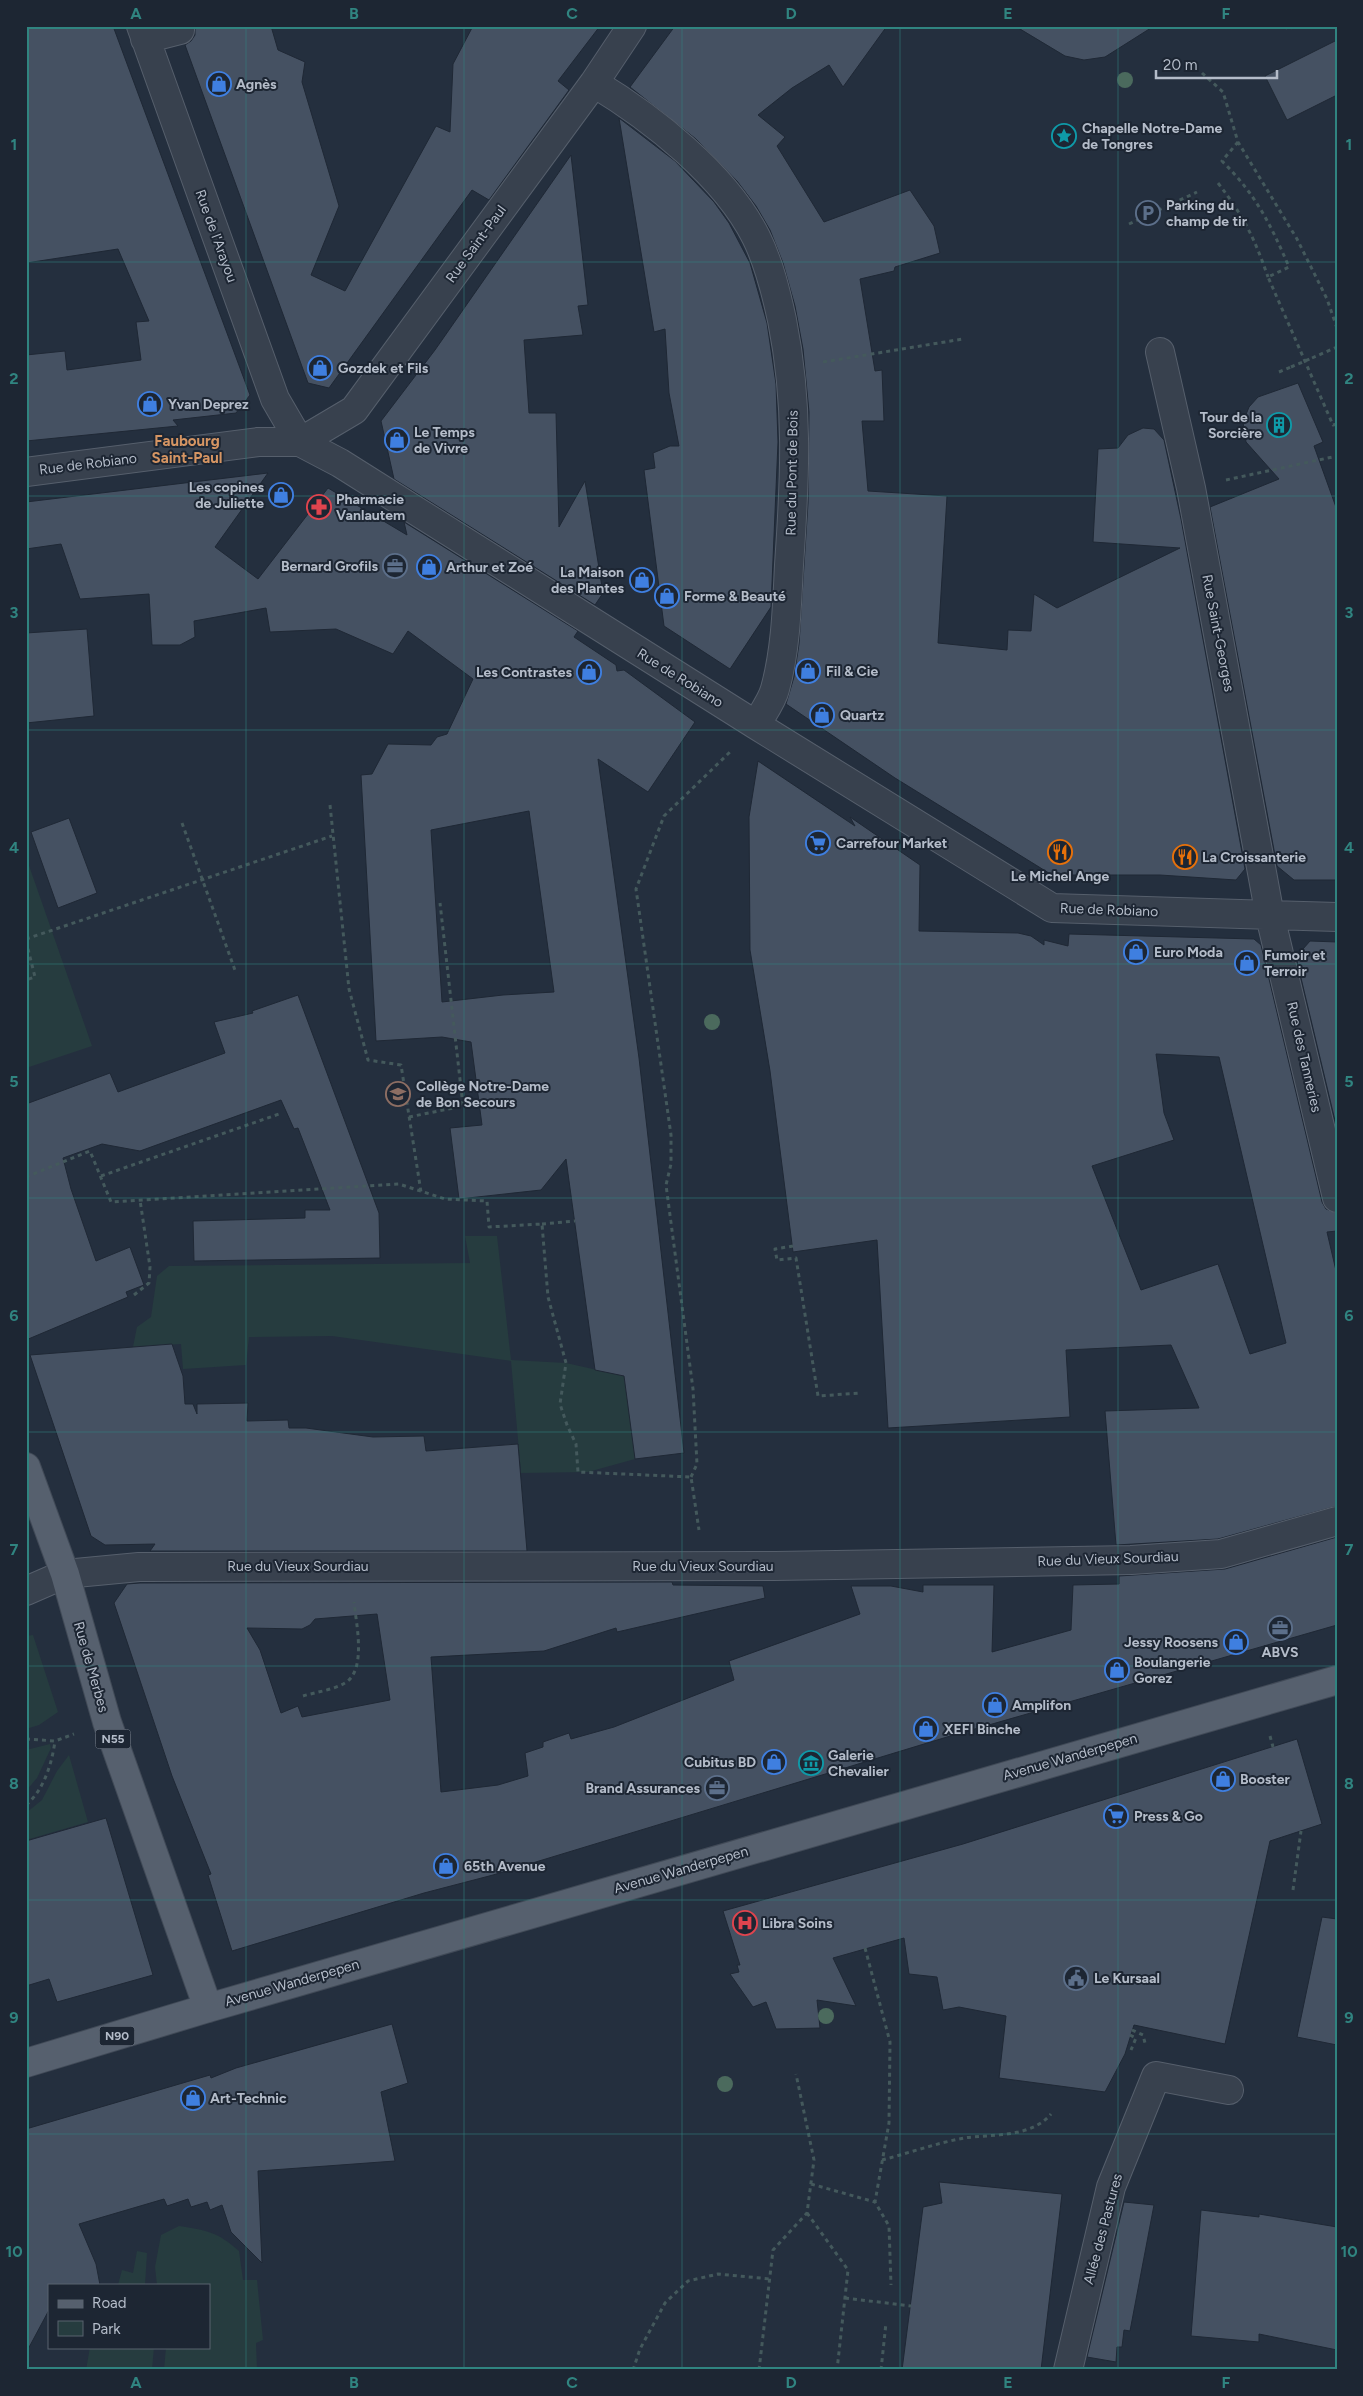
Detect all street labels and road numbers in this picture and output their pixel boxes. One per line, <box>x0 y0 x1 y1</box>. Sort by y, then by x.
street label: Rue de l'Arayou <box>191 187 241 285</box>
street label: Rue Saint-Paul <box>442 202 510 286</box>
street label: Rue du Pont de Bois <box>782 410 802 536</box>
street label: Rue de Robiano <box>38 450 138 478</box>
street label: Rue Saint-Georges <box>1198 573 1238 693</box>
street label: Rue de Robiano <box>634 645 726 711</box>
street label: Rue de Robiano <box>1060 900 1158 920</box>
street label: Rue des Tanneries <box>1283 1000 1325 1114</box>
street label: Rue du Vieux Sourdiau <box>1037 1548 1179 1570</box>
street label: Rue du Vieux Sourdiau <box>227 1558 369 1575</box>
street label: Rue du Vieux Sourdiau <box>632 1558 774 1575</box>
street label: Rue de Merbes <box>70 1620 112 1714</box>
road number: N55 <box>96 1730 130 1748</box>
street label: Avenue Wanderpepen <box>1001 1730 1139 1784</box>
street label: Avenue Wanderpepen <box>612 1843 750 1897</box>
street label: Avenue Wanderpepen <box>223 1956 361 2010</box>
road number: N90 <box>100 2026 134 2045</box>
street label: Allée des Pastures <box>1080 2172 1126 2286</box>

